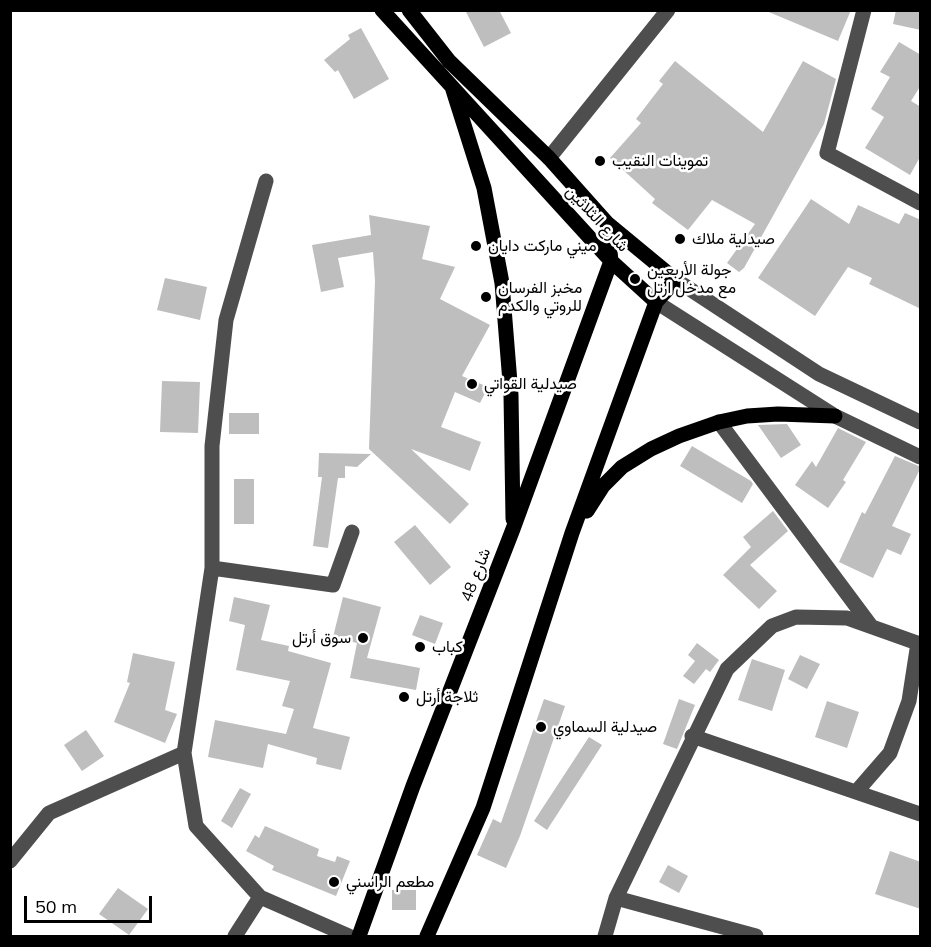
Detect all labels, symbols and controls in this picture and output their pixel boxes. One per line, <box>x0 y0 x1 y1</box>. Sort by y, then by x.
place label: تموينات النقيب <box>612 151 708 171</box>
marker: تموينات النقيب <box>593 154 607 168</box>
street label: شارع الثلاثين <box>562 182 632 256</box>
place label: صيدلية ملاك <box>692 229 775 249</box>
marker: صيدلية ملاك <box>673 232 687 246</box>
place label: ميني ماركت دايان <box>488 236 597 256</box>
marker: ميني ماركت دايان <box>469 239 483 253</box>
place label: جولة الأربعين مع مدخل ارتل <box>647 260 736 298</box>
marker: جولة الأربعين مع مدخل ارتل <box>628 272 642 286</box>
place label: مخبز الفرسان للروتي والكدم <box>498 278 582 316</box>
marker: مخبز الفرسان للروتي والكدم <box>479 290 493 304</box>
place label: صيدلية القواتي <box>484 374 577 394</box>
marker: صيدلية القواتي <box>465 377 479 391</box>
street label: شارع 48 <box>457 546 495 604</box>
place label: سوق أرتل <box>292 628 351 648</box>
marker: سوق أرتل <box>356 631 370 645</box>
place label: كباب <box>432 637 463 657</box>
marker: كباب <box>413 640 427 654</box>
place label: ثلاجة أرتل <box>416 687 478 707</box>
marker: ثلاجة أرتل <box>397 690 411 704</box>
place label: صيدلية السماوي <box>553 717 657 737</box>
marker: صيدلية السماوي <box>534 720 548 734</box>
place label: مطعم الراسني <box>346 872 434 892</box>
marker: مطعم الراسني <box>327 875 341 889</box>
scale bar <box>27 884 154 922</box>
text: 50 m <box>35 895 77 918</box>

